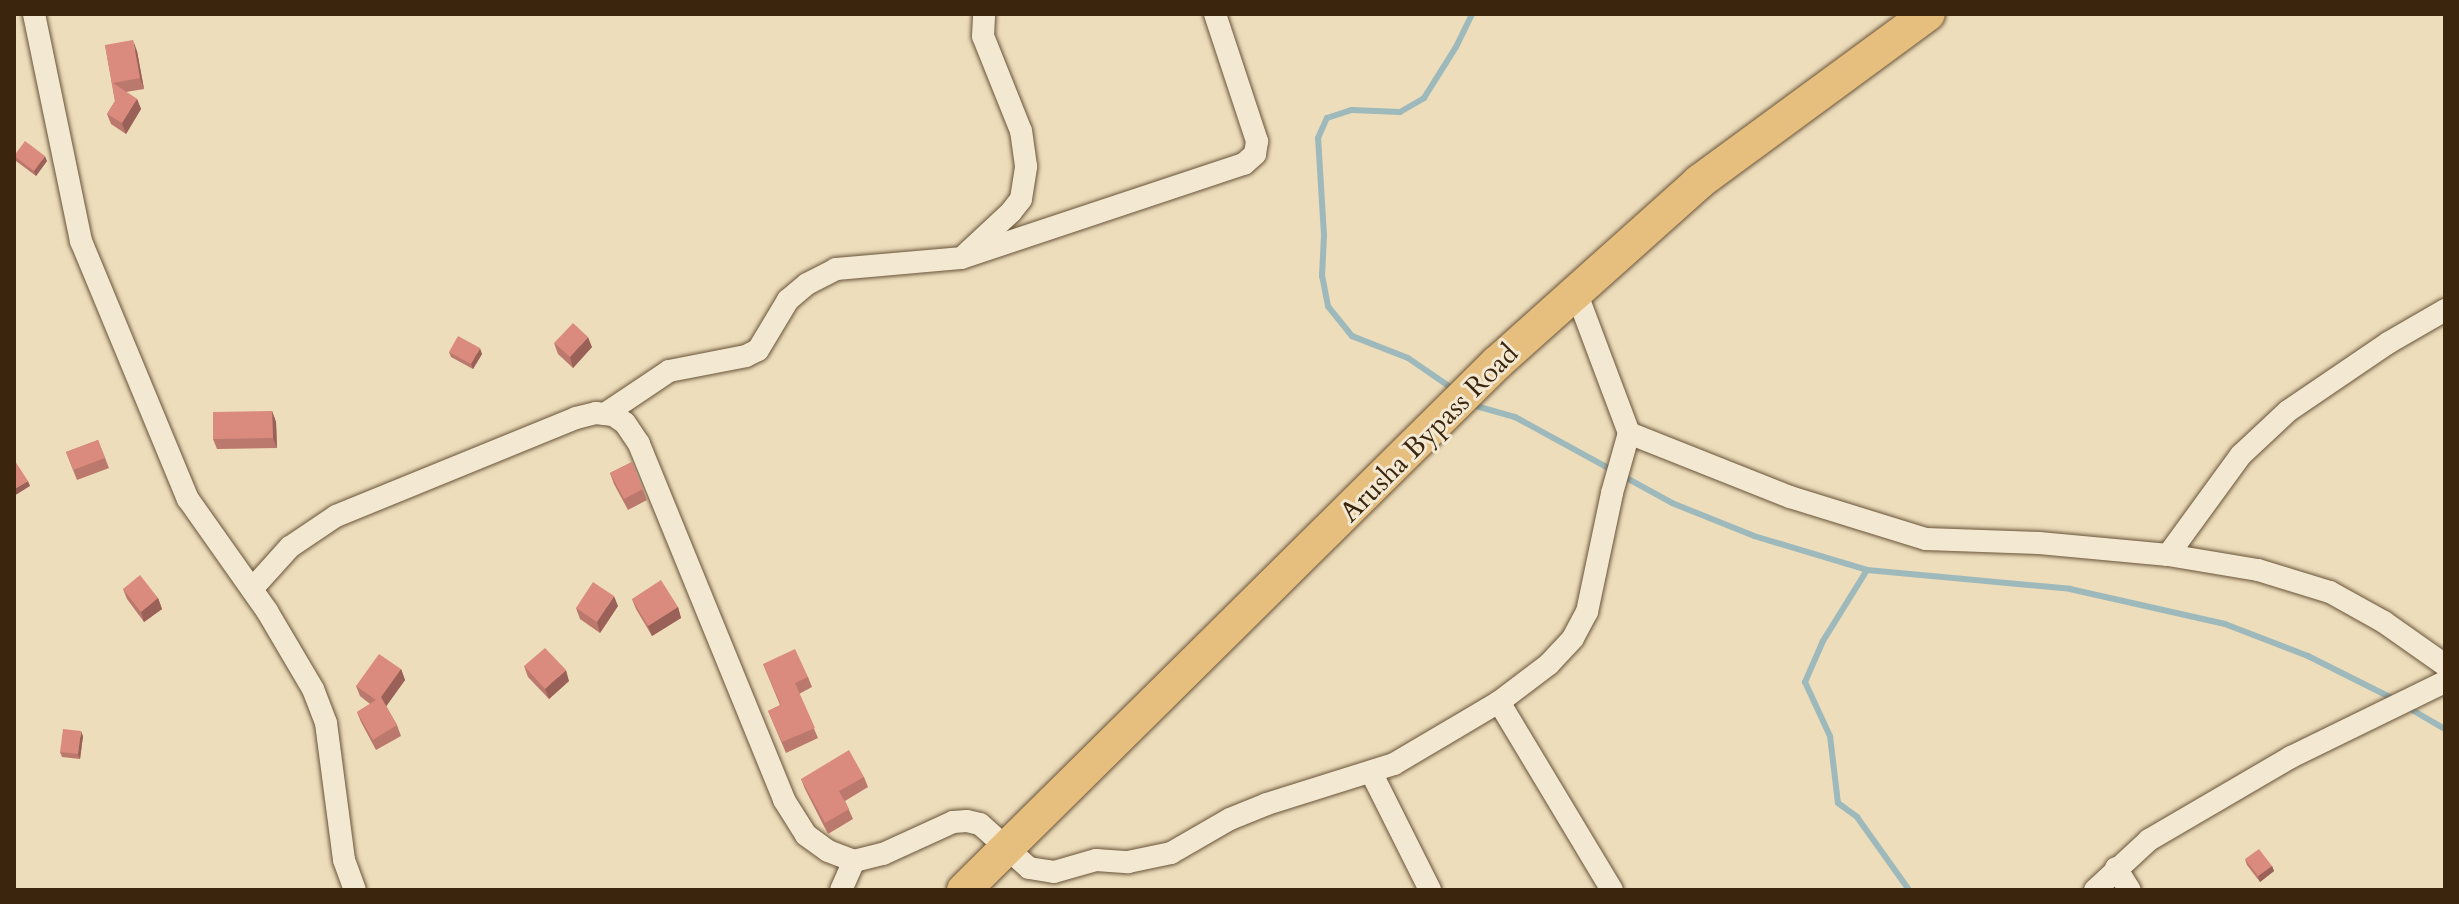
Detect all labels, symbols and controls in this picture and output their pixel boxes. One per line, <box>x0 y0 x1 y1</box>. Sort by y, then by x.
street label: Arusha Bypass Road <box>1333 337 1525 529</box>

